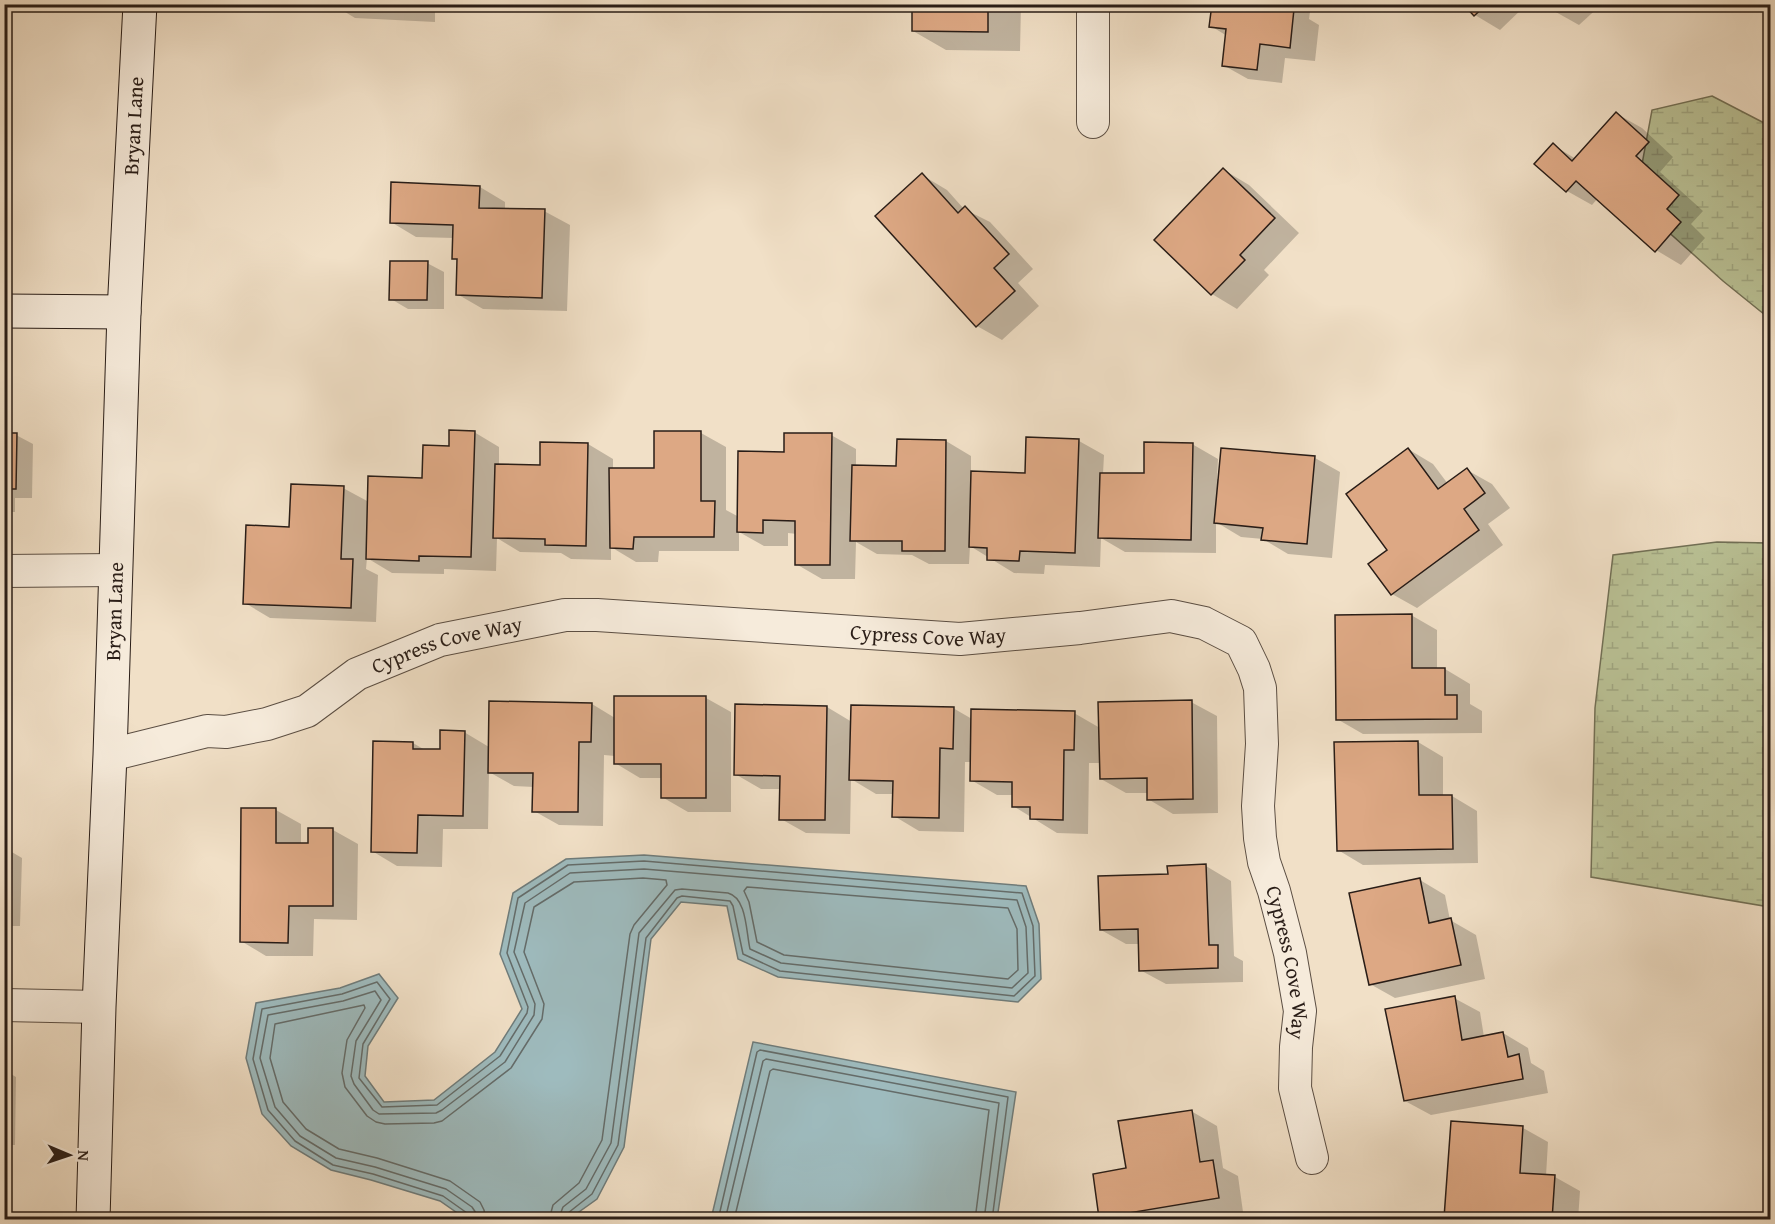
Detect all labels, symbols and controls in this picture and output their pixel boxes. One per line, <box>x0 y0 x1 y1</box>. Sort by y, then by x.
street label: Bryan Lane <box>115 75 151 176</box>
street label: Bryan Lane <box>97 561 131 661</box>
street label: Cypress Cove Way <box>367 608 525 682</box>
street label: Cypress Cove Way <box>849 616 1008 654</box>
street label: Cypress Cove Way <box>1258 882 1317 1042</box>
north arrow <box>39 1125 99 1185</box>
text: N <box>72 1150 96 1162</box>

